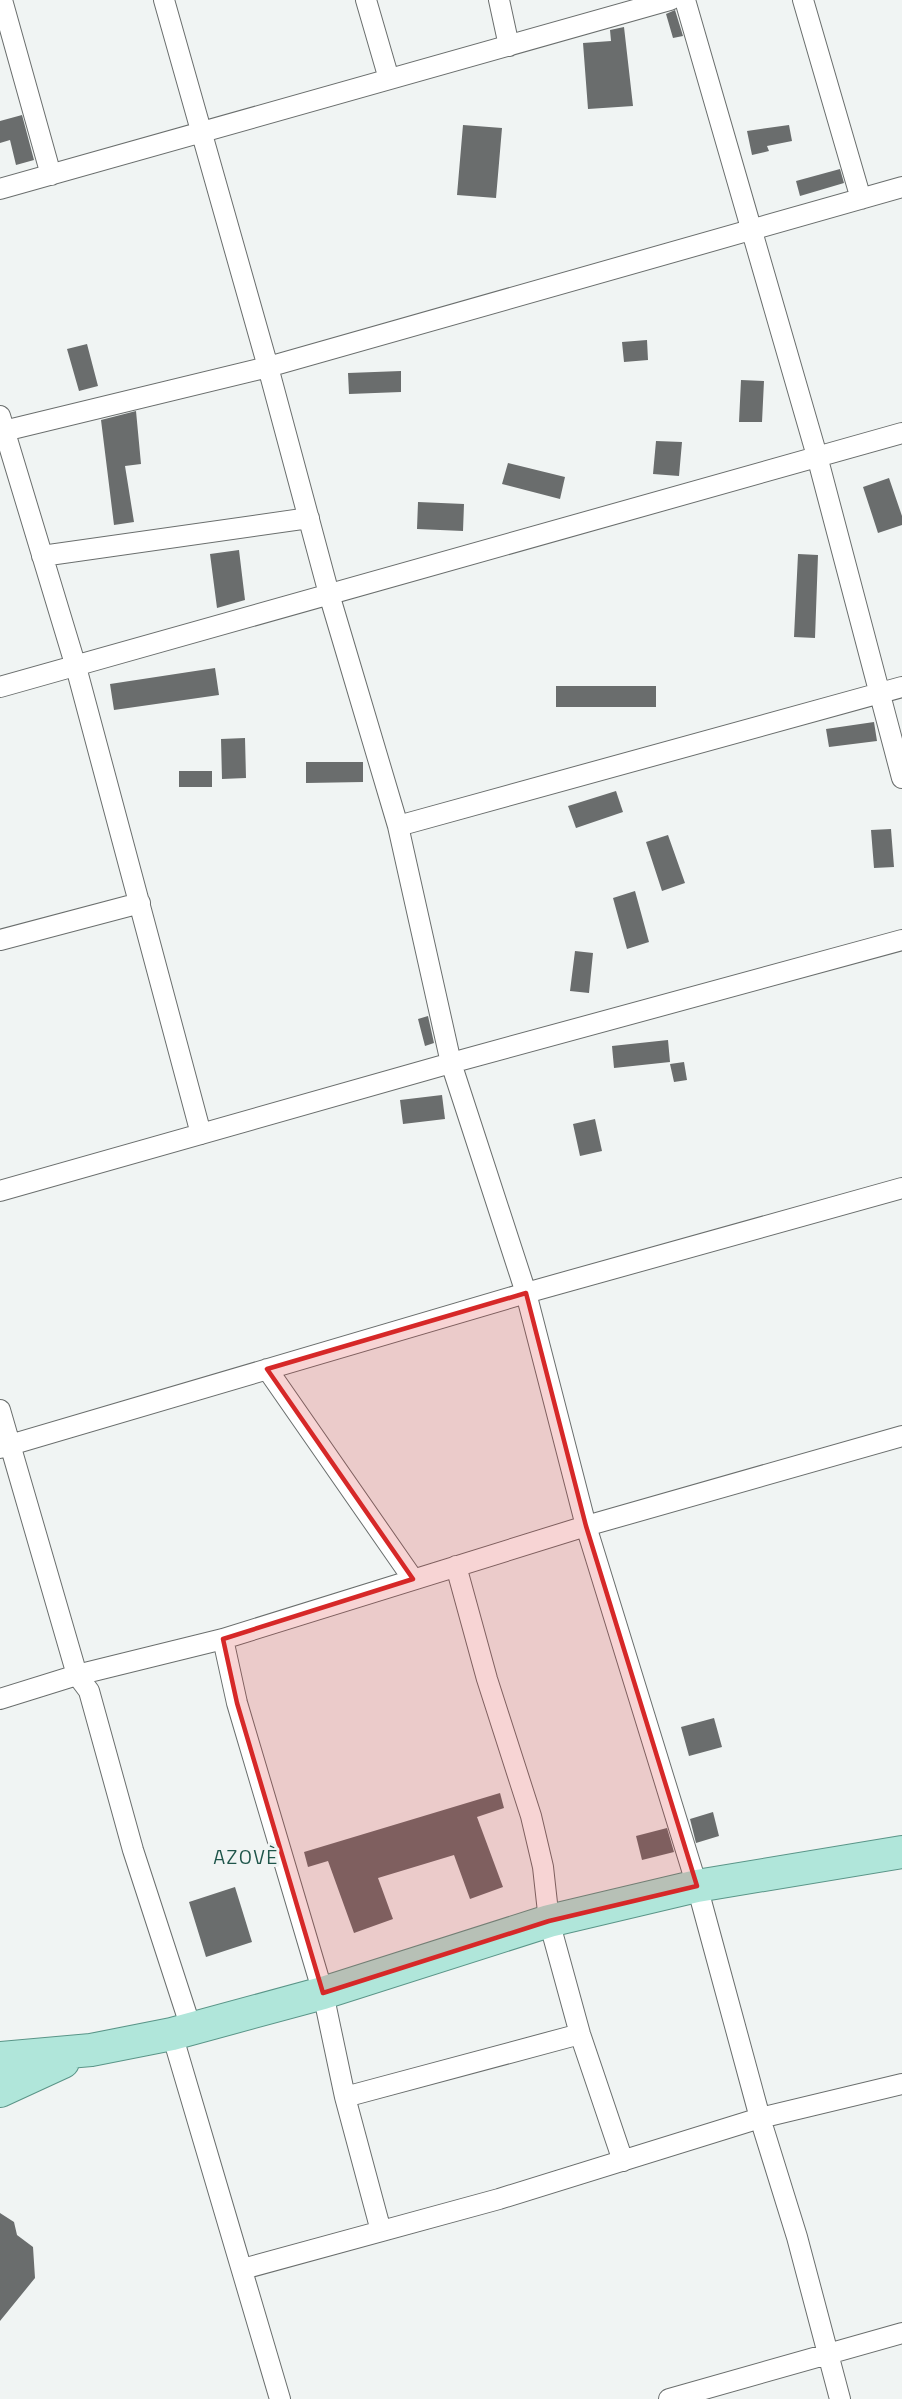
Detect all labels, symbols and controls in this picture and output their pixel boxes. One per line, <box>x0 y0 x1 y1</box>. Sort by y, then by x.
district label: AZOVÈ <box>213 1841 279 1872</box>

